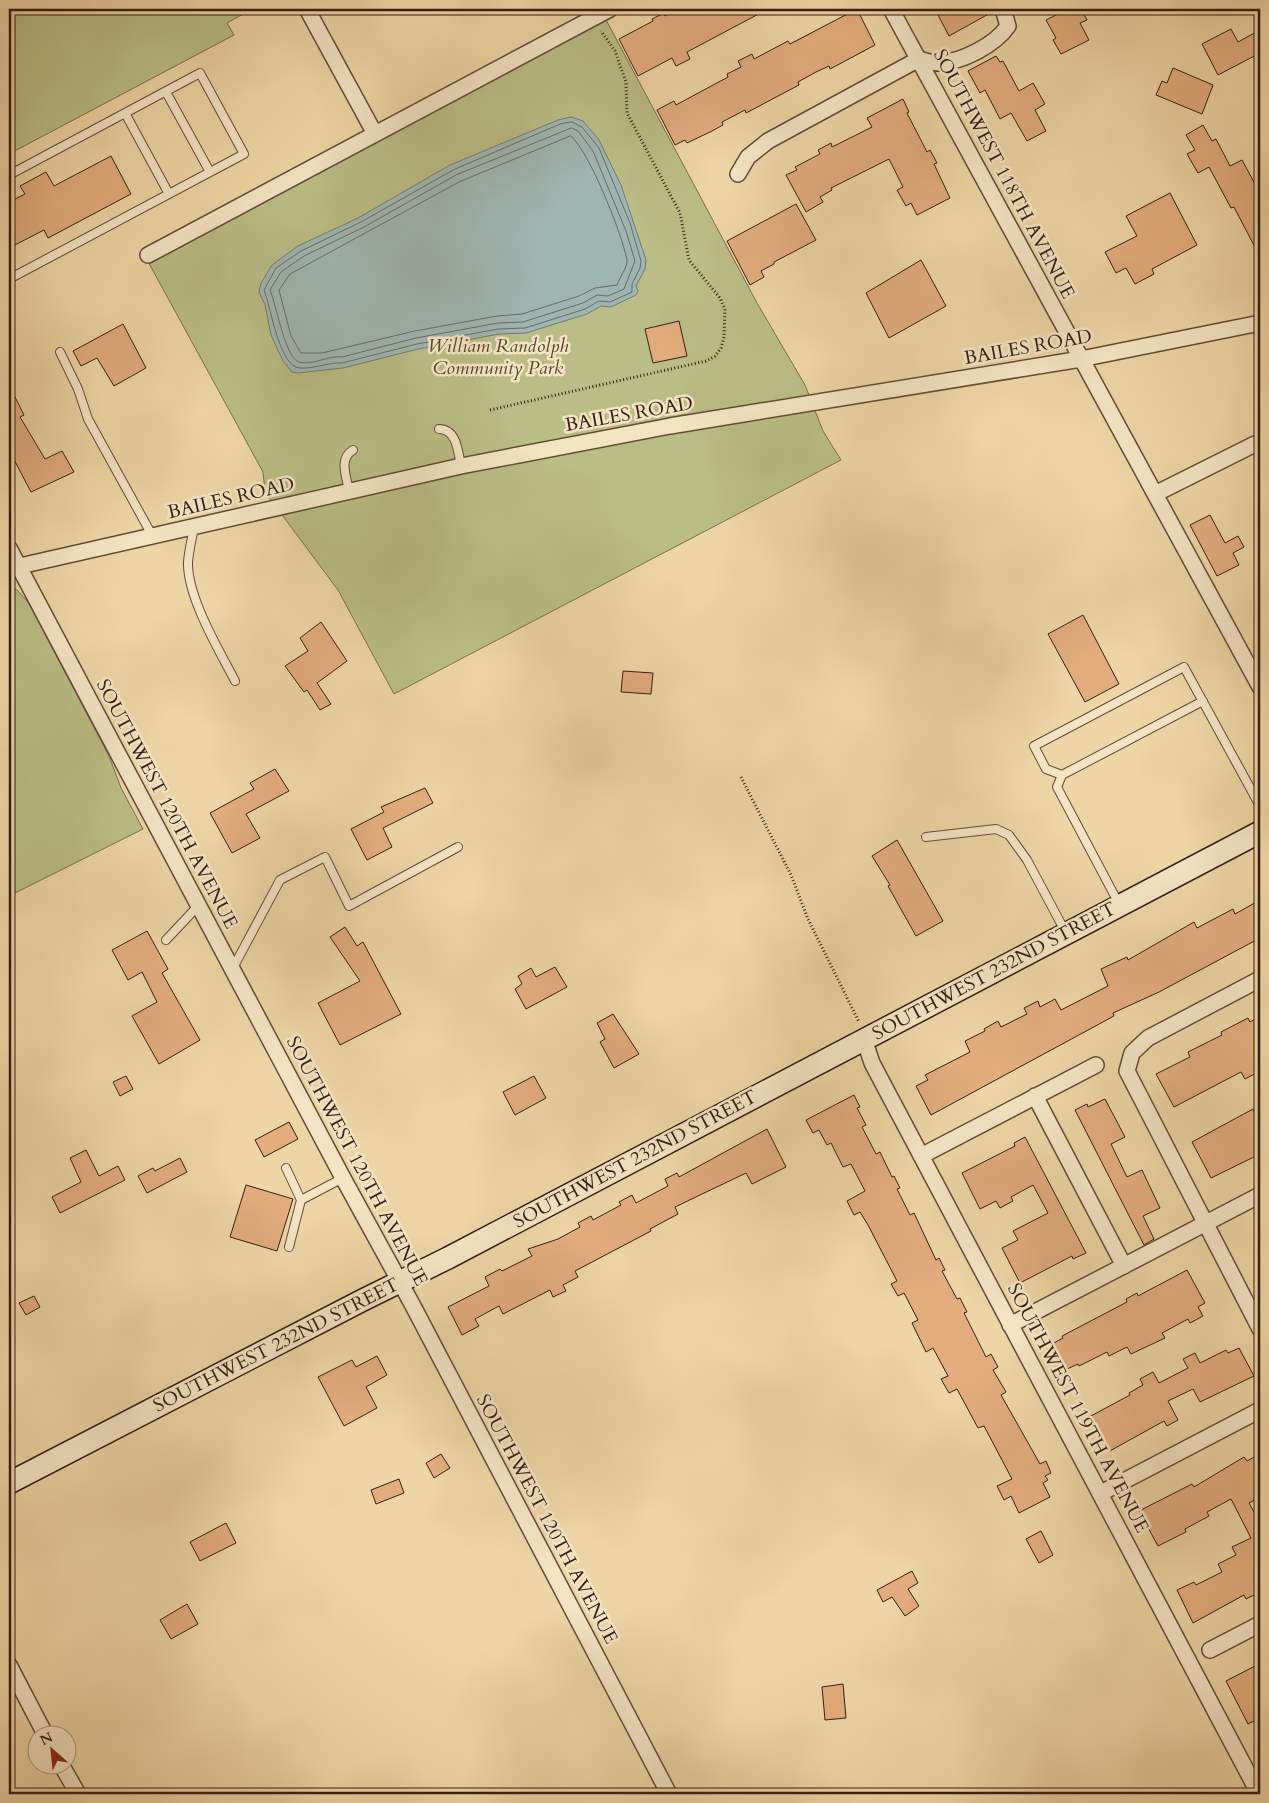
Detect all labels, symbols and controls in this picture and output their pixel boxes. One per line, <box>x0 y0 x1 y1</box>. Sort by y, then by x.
street label: SOUTHWEST 118TH AVENUE <box>927 45 1081 303</box>
street label: BAILES ROAD <box>962 323 1094 371</box>
park label: William Randolph Community Park <box>428 333 569 381</box>
street label: BAILES ROAD <box>563 390 695 438</box>
street label: BAILES ROAD <box>165 471 297 525</box>
street label: SOUTHWEST 120TH AVENUE <box>90 675 244 933</box>
street label: SOUTHWEST 232ND STREET <box>868 896 1120 1046</box>
street label: SOUTHWEST 120TH AVENUE <box>280 1032 434 1290</box>
street label: SOUTHWEST 232ND STREET <box>509 1084 761 1234</box>
street label: SOUTHWEST 232ND STREET <box>149 1272 403 1418</box>
street label: SOUTHWEST 119TH AVENUE <box>1001 1279 1155 1537</box>
street label: SOUTHWEST 120TH AVENUE <box>470 1390 624 1648</box>
north arrow <box>28 1726 78 1776</box>
text: N <box>37 1728 56 1750</box>

